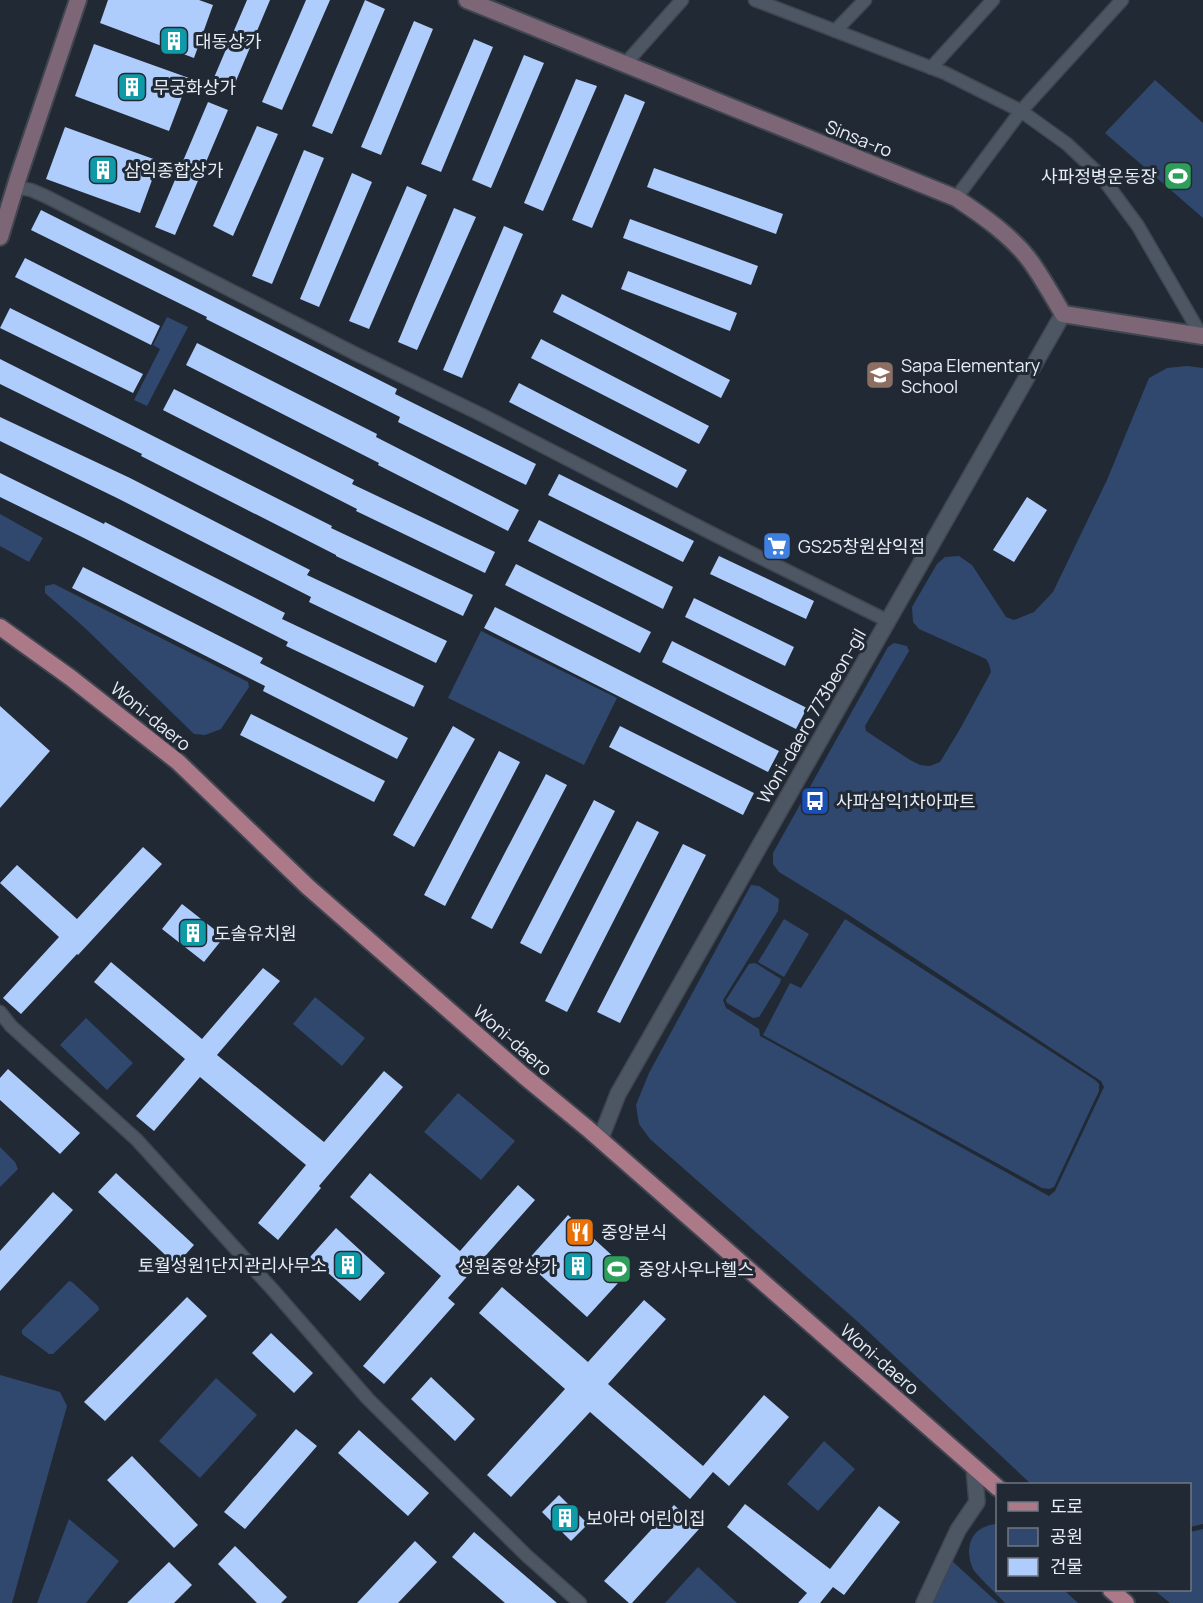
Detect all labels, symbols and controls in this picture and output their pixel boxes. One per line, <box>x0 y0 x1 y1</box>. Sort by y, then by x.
building icon: 대동상가 <box>158 25 190 57</box>
place label: 대동상가 <box>195 29 262 53</box>
building icon: 무궁화상가 <box>116 71 148 103</box>
place label: 무궁화상가 <box>153 75 236 99</box>
street label: Sinsa-ro <box>822 114 896 162</box>
building icon: 삼익종합상가 <box>87 154 119 186</box>
place label: 삼익종합상가 <box>124 158 224 182</box>
sports icon: 사파정병운동장 <box>1162 160 1194 192</box>
place label: 사파정병운동장 <box>1041 164 1157 188</box>
place label: Sapa Elementary School <box>901 353 1041 398</box>
school or university icon: Sapa Elementary School <box>864 359 896 391</box>
supermarket icon: GS25창원삼익점 <box>761 530 793 562</box>
place label: GS25창원삼익점 <box>798 534 925 558</box>
street label: Woni-daero 773beon-gil <box>751 624 871 808</box>
street label: Woni-daero <box>106 676 196 756</box>
bus stop icon: 사파삼익1차아파트 <box>799 785 831 817</box>
place label: 사파삼익1차아파트 <box>836 789 976 813</box>
building icon: 도솔유치원 <box>177 917 209 949</box>
place label: 도솔유치원 <box>214 921 297 945</box>
street label: Woni-daero <box>469 999 557 1081</box>
restaurant icon: 중앙분식 <box>564 1216 596 1248</box>
place label: 중앙분식 <box>601 1220 667 1244</box>
building icon: 토월성원1단지관리사무소 <box>332 1249 364 1281</box>
building icon: 성원중앙상가 <box>562 1250 594 1282</box>
place label: 토월성원1단지관리사무소 <box>138 1253 327 1277</box>
sports icon: 중앙사우나헬스 <box>601 1253 633 1285</box>
place label: 성원중앙상가 <box>458 1254 557 1278</box>
place label: 중앙사우나헬스 <box>638 1257 754 1281</box>
street label: Woni-daero <box>836 1318 924 1400</box>
legend <box>996 1483 1191 1591</box>
text: 도로 <box>1050 1494 1083 1518</box>
building icon: 보아라 어린이집 <box>549 1502 581 1534</box>
place label: 보아라 어린이집 <box>586 1506 706 1530</box>
text: 공원 <box>1050 1524 1083 1548</box>
text: 건물 <box>1050 1554 1083 1578</box>

